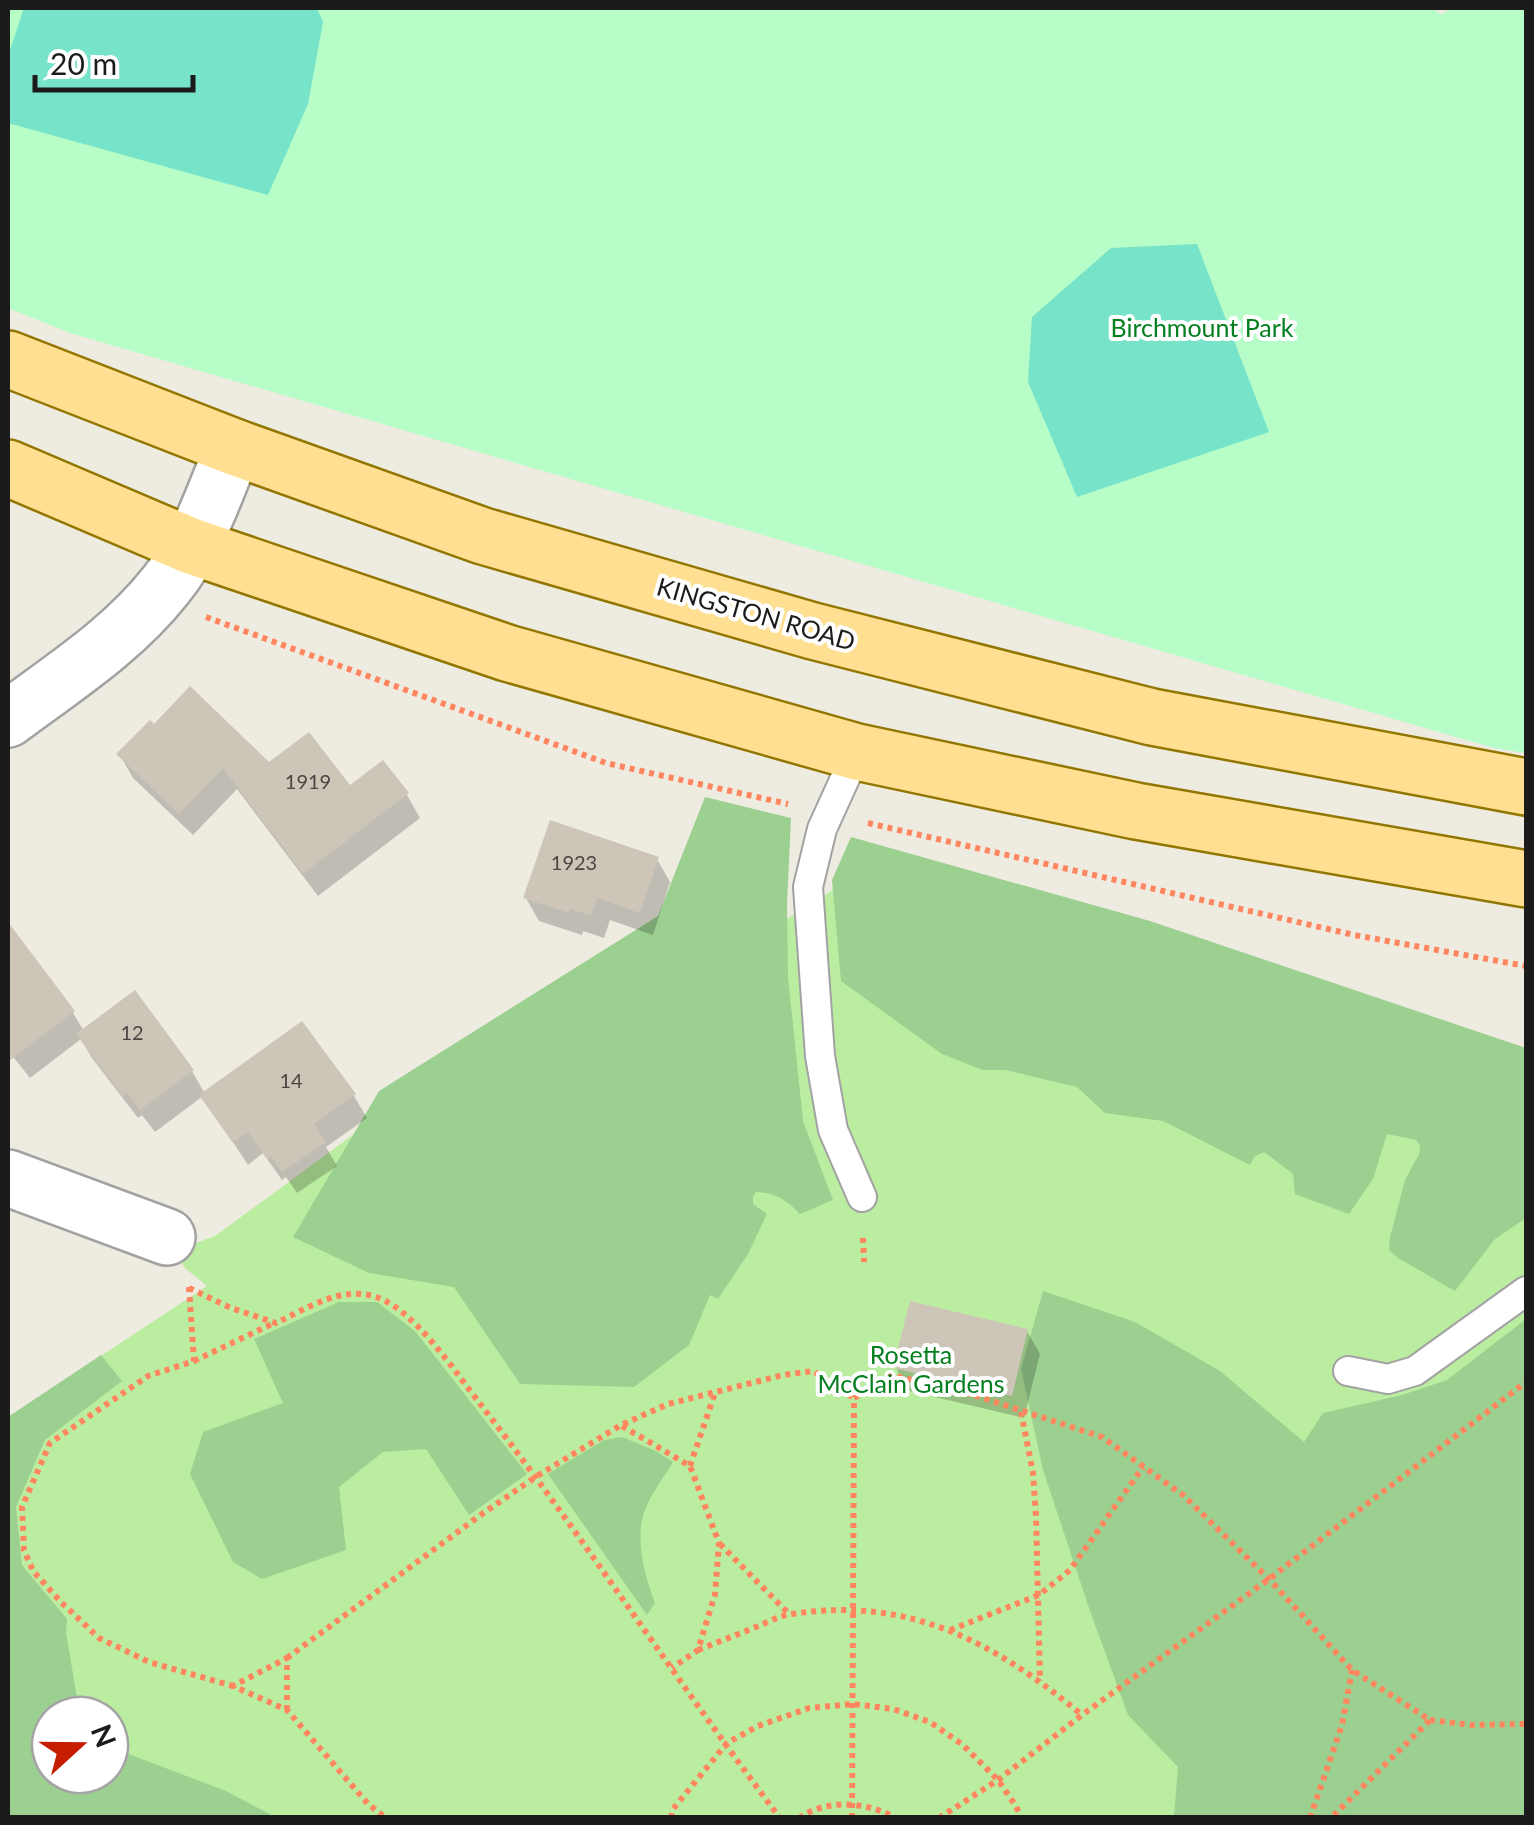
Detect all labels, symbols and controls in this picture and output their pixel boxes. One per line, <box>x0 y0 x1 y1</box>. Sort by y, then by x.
scale bar <box>35 30 192 92</box>
text: 20 m <box>50 45 117 81</box>
park label: Birchmount Park <box>1110 312 1294 342</box>
street label: KINGSTON ROAD <box>654 570 859 656</box>
house number: 1919 <box>285 769 331 793</box>
house number: 1923 <box>551 850 597 874</box>
house number: 12 <box>120 1020 144 1044</box>
house number: 14 <box>279 1068 303 1092</box>
park label: Rosetta McClain Gardens <box>817 1339 1005 1398</box>
north arrow <box>30 1695 130 1795</box>
text: N <box>85 1720 124 1752</box>

